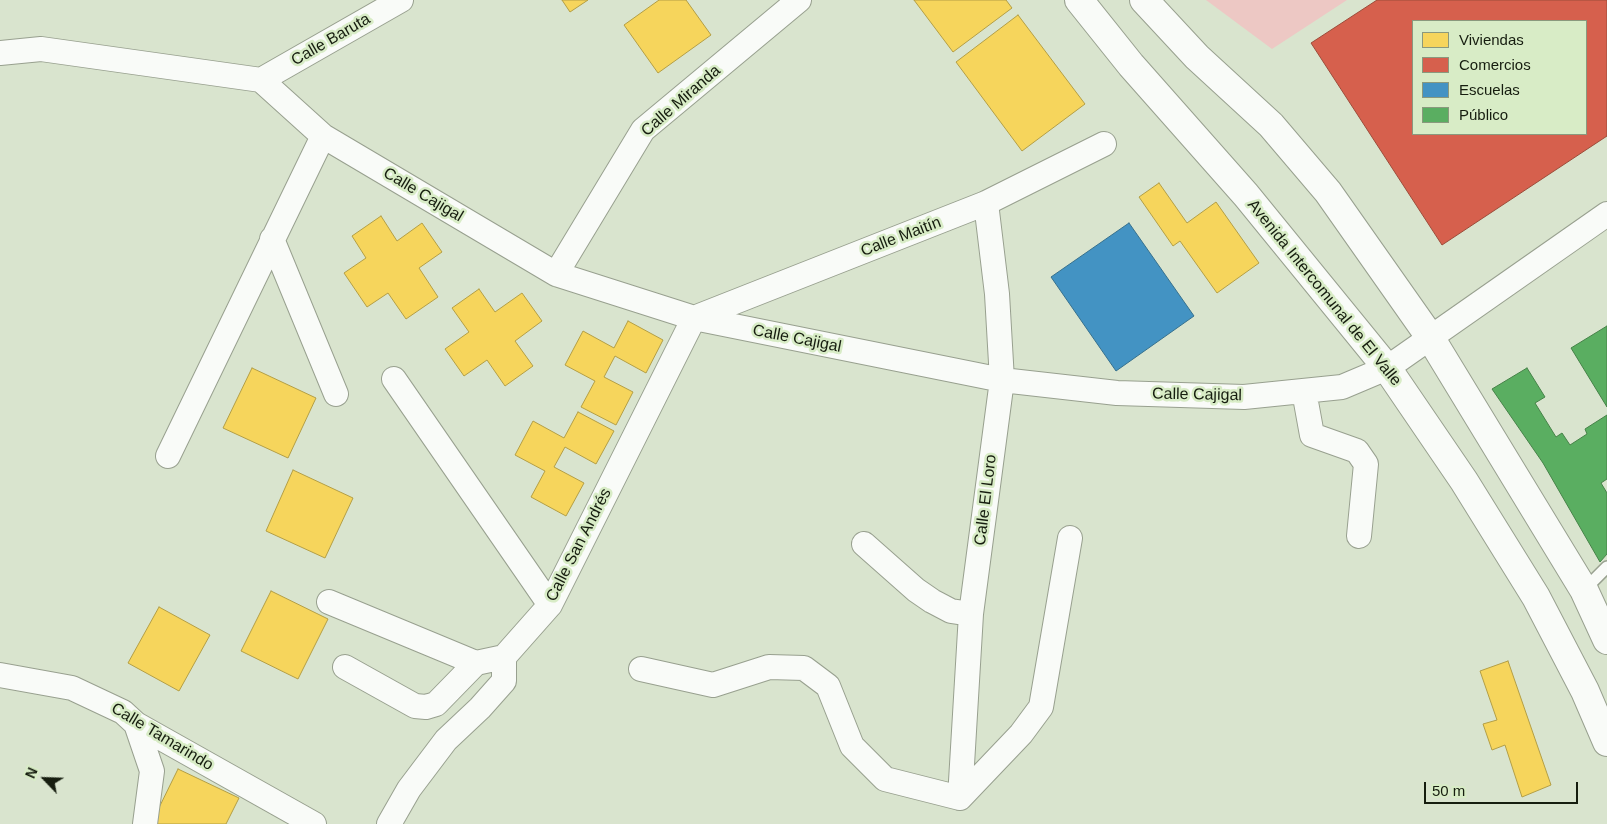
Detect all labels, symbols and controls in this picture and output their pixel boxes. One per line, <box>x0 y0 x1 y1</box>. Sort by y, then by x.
street label: Calle Baruta <box>288 10 374 70</box>
legend <box>1412 20 1587 135</box>
text: Viviendas <box>1459 31 1524 48</box>
text: Comercios <box>1459 56 1531 73</box>
street label: Calle Miranda <box>637 61 725 141</box>
text: Escuelas <box>1459 81 1520 98</box>
text: Público <box>1459 106 1508 123</box>
street label: Calle Cajigal <box>380 164 466 226</box>
street label: Avenida Intercomunal de El Valle <box>1243 196 1405 390</box>
street label: Calle Maitín <box>858 213 944 261</box>
street label: Calle Cajigal <box>751 321 843 357</box>
street label: Calle Cajigal <box>1152 385 1242 405</box>
street label: Calle El Loro <box>971 453 1001 547</box>
street label: Calle San Andrés <box>542 485 616 605</box>
street label: Calle Tamarindo <box>108 699 216 775</box>
north arrow <box>20 754 70 804</box>
text: N <box>22 765 41 781</box>
scale bar <box>1427 772 1581 804</box>
text: 50 m <box>1432 782 1465 799</box>

